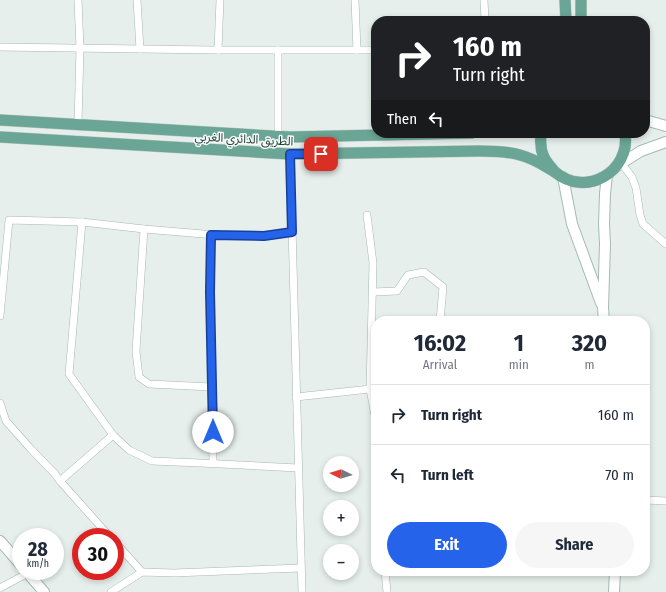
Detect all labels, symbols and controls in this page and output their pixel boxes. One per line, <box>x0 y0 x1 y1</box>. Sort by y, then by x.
text: 160 m <box>453 30 522 63</box>
icon: right <box>387 32 439 84</box>
text: Turn right <box>453 64 525 86</box>
icon: left <box>425 108 447 130</box>
text: Then <box>387 110 417 128</box>
street label: الطريق الدائري الغربي <box>194 129 294 151</box>
pin <box>304 137 338 171</box>
icon: arrive <box>310 143 332 165</box>
text: 16:02 <box>414 329 466 357</box>
text: 1 <box>514 329 524 357</box>
text: 320 <box>572 329 607 357</box>
text: Arrival <box>423 357 457 372</box>
text: min <box>509 357 529 372</box>
text: m <box>584 357 594 372</box>
icon: right <box>387 404 409 426</box>
text: Turn right <box>421 406 482 424</box>
text: 160 m <box>598 406 634 424</box>
position arrow <box>192 411 234 453</box>
north arrow <box>323 456 359 492</box>
map controls <box>323 456 359 580</box>
icon: left <box>387 464 409 486</box>
text: Turn left <box>421 466 474 484</box>
text: 70 m <box>605 466 634 484</box>
button: + <box>323 500 359 536</box>
button: Exit <box>387 522 507 568</box>
button: Share <box>515 522 634 568</box>
speed limit sign: 30 <box>72 528 124 580</box>
text: 28 <box>28 537 48 561</box>
button: − <box>323 544 359 580</box>
text: km/h <box>27 558 49 570</box>

